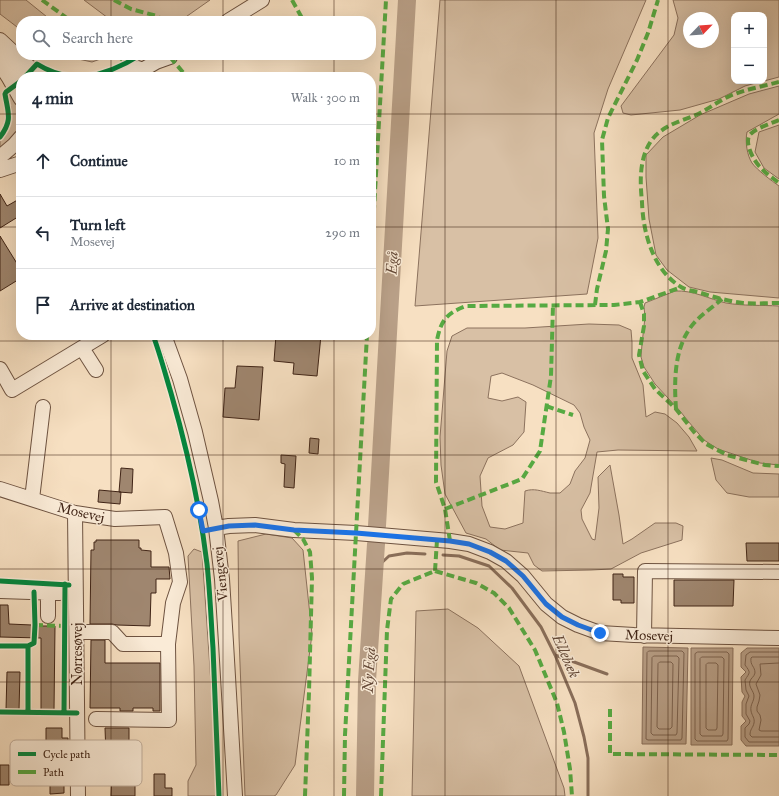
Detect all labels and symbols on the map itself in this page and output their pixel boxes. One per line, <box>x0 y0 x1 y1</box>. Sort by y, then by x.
north arrow <box>683 12 719 48</box>
water label: Egå <box>382 251 402 276</box>
street label: Mosevej <box>56 499 106 526</box>
route start <box>190 501 208 519</box>
street label: Viengevej <box>209 546 232 603</box>
street label: Nørresøvej <box>69 623 86 685</box>
route end <box>591 624 609 642</box>
street label: Mosevej <box>625 626 673 645</box>
water label: Ellebæk <box>548 630 584 681</box>
water label: Ny Egå <box>359 647 379 694</box>
legend <box>10 740 142 786</box>
text: Cycle path <box>43 748 90 761</box>
text: Path <box>43 766 64 779</box>

